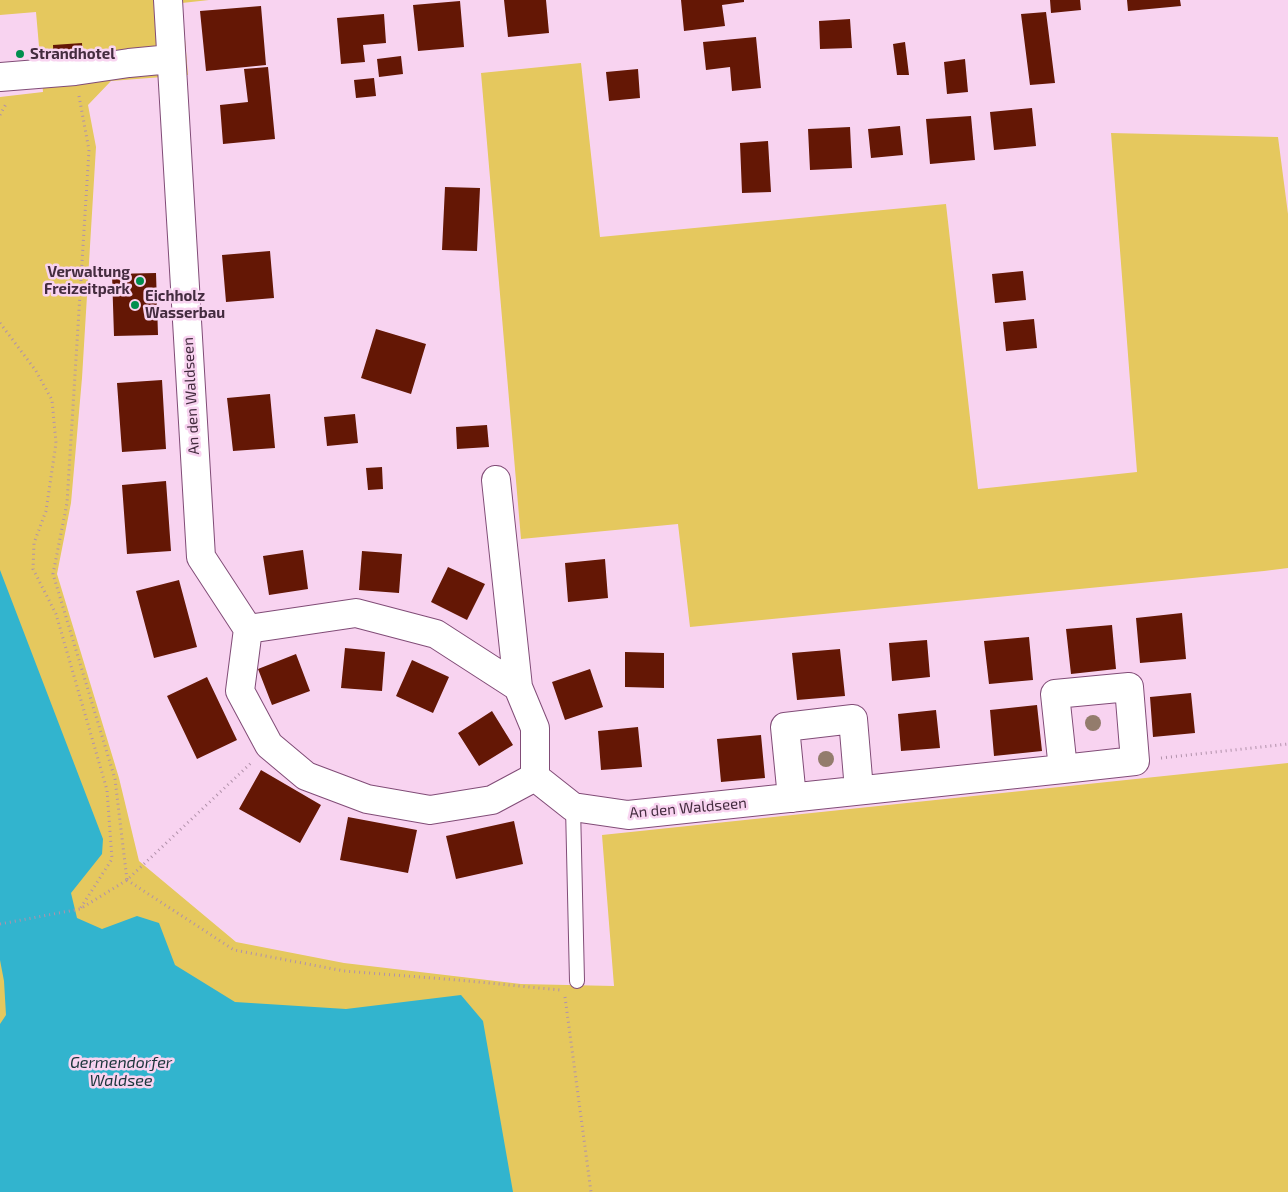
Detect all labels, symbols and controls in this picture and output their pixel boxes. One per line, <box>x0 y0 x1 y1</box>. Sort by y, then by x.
place label: Strandhotel <box>30 45 115 63</box>
marker: Strandhotel <box>14 48 26 60</box>
place label: Verwaltung Freizeitpark <box>44 263 130 298</box>
marker: Verwaltung Freizeitpark <box>134 275 146 287</box>
place label: Eichholz Wasserbau <box>145 287 225 322</box>
marker: Eichholz Wasserbau <box>129 299 141 311</box>
street label: An den Waldseen <box>179 337 203 455</box>
street label: An den Waldseen <box>629 794 747 822</box>
water label: Germendorfer Waldsee <box>70 1053 172 1091</box>

